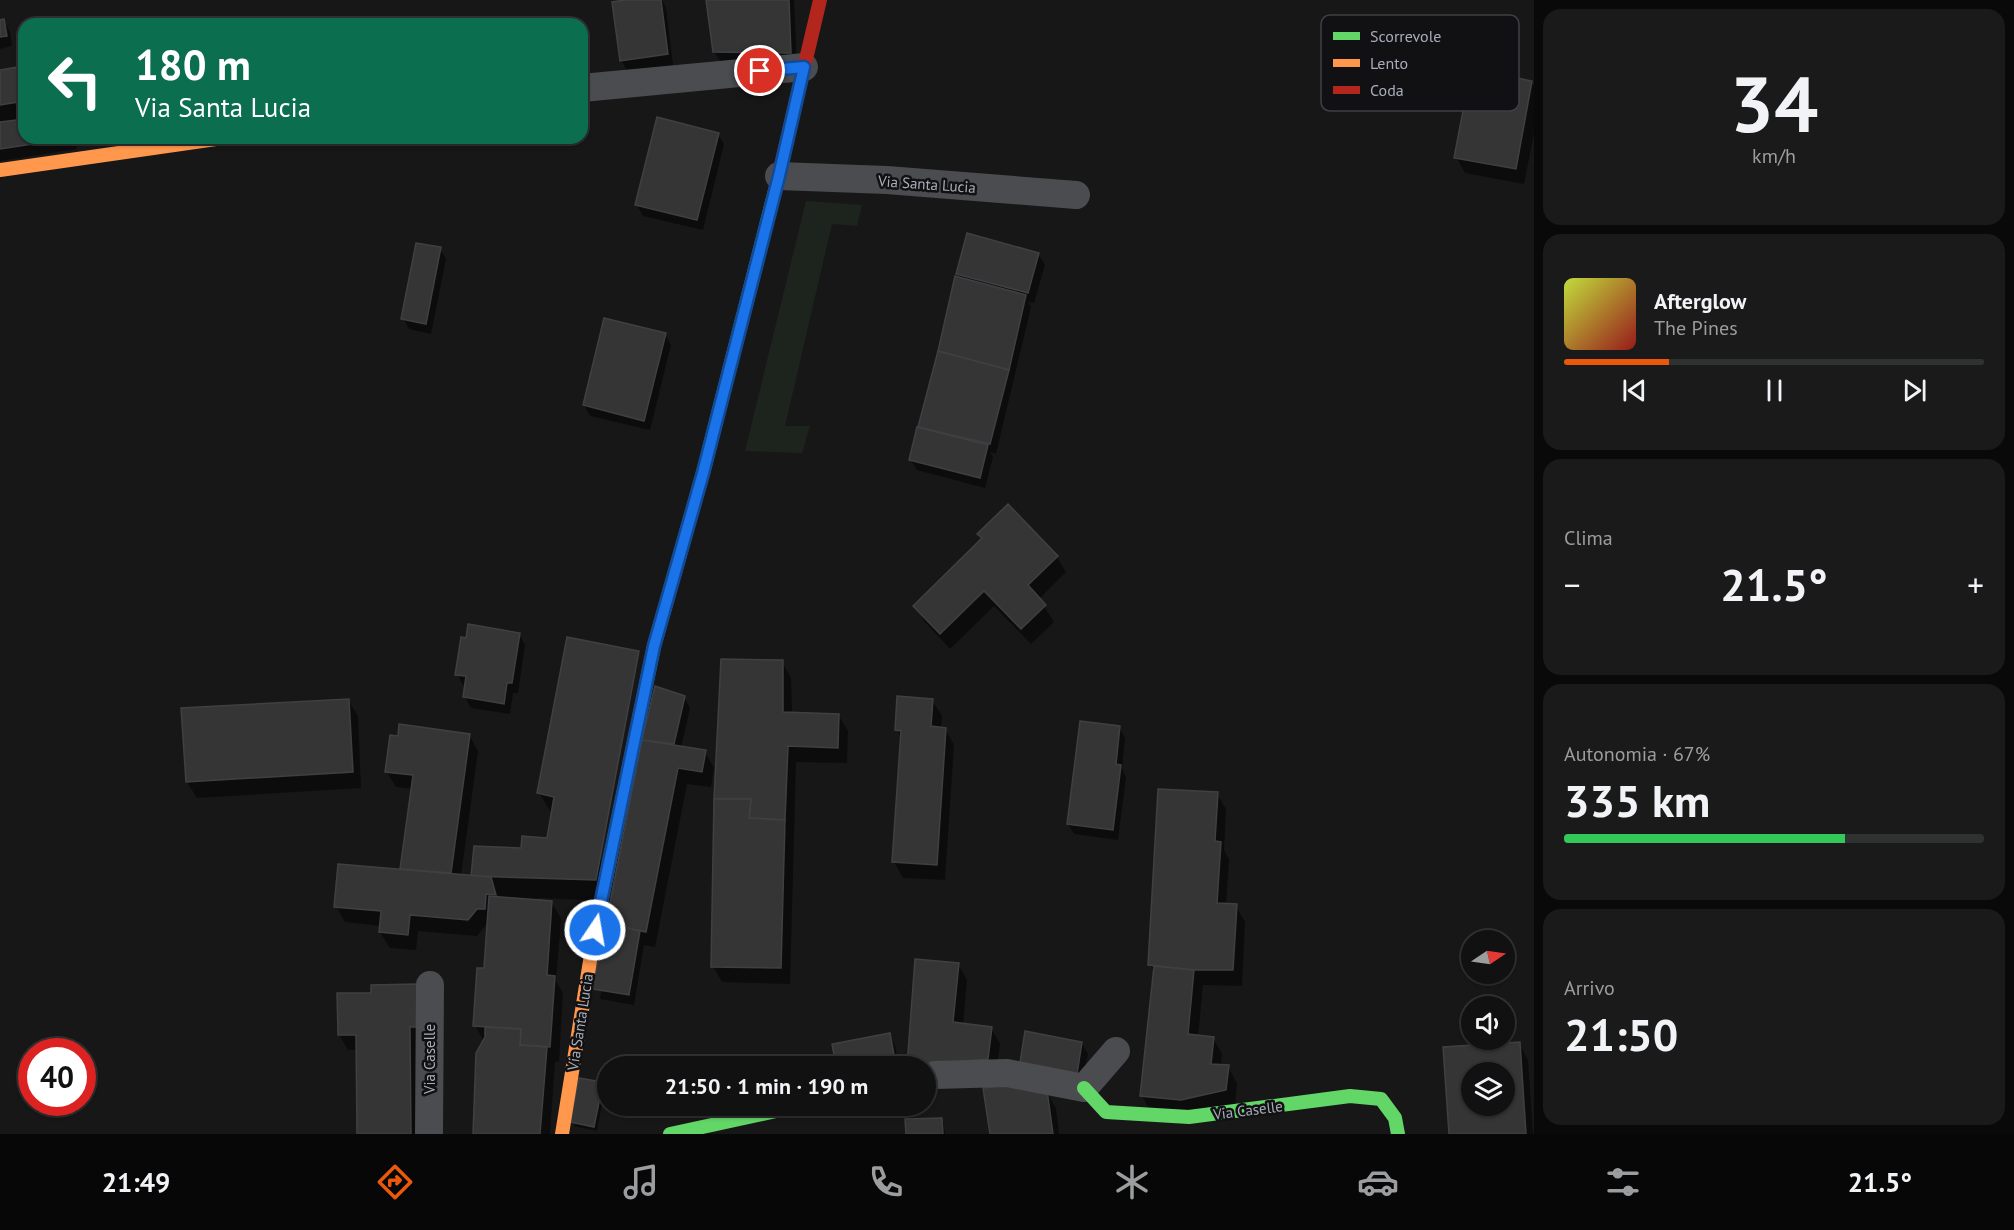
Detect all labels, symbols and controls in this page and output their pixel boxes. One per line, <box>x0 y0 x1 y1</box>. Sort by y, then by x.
legend <box>1321 15 1519 111</box>
text: Scorrevole <box>1370 26 1442 46</box>
text: 180 m <box>135 37 251 92</box>
icon: left <box>36 42 114 120</box>
pin <box>734 45 785 96</box>
text: Lento <box>1370 53 1408 73</box>
text: 34 <box>1730 53 1818 154</box>
icon: arrive <box>743 54 776 87</box>
text: Coda <box>1370 80 1404 100</box>
text: Via Santa Lucia <box>135 90 311 124</box>
text: km/h <box>1752 143 1796 169</box>
street label: Via Santa Lucia <box>877 171 976 197</box>
text: Afterglow <box>1654 287 1746 315</box>
text: The Pines <box>1654 315 1738 341</box>
icon: previous <box>1618 374 1651 407</box>
icon: pause <box>1758 374 1791 407</box>
icon: next <box>1898 374 1931 407</box>
text: Clima <box>1564 525 1613 551</box>
text: 21.5° <box>1720 555 1828 613</box>
text: − <box>1564 563 1581 606</box>
text: + <box>1967 563 1984 606</box>
text: Autonomia · 67% <box>1564 741 1710 767</box>
text: 335 km <box>1564 771 1710 829</box>
position arrow <box>563 898 627 962</box>
north arrow <box>1461 930 1515 984</box>
map controls <box>1461 930 1515 1116</box>
street label: Via Santa Lucia <box>563 972 597 1073</box>
text: Arrivo <box>1564 975 1615 1001</box>
button: sound <box>1461 996 1515 1050</box>
text: 21:50 <box>1564 1005 1678 1063</box>
street label: Via Caselle <box>420 1024 439 1095</box>
speed limit sign: 40 <box>18 1038 96 1116</box>
button: layers <box>1461 1062 1515 1116</box>
text: 21:50 · 1 min · 190 m <box>665 1072 868 1100</box>
street label: Via Caselle <box>1211 1096 1284 1124</box>
icon: directions <box>374 1161 416 1203</box>
icon: music <box>620 1161 662 1203</box>
icon: phone <box>865 1161 907 1203</box>
icon: climate <box>1111 1161 1153 1203</box>
icon: car <box>1357 1161 1399 1203</box>
icon: filters <box>1602 1161 1644 1203</box>
text: 21:49 <box>102 1165 170 1199</box>
text: 21.5° <box>1848 1165 1912 1199</box>

